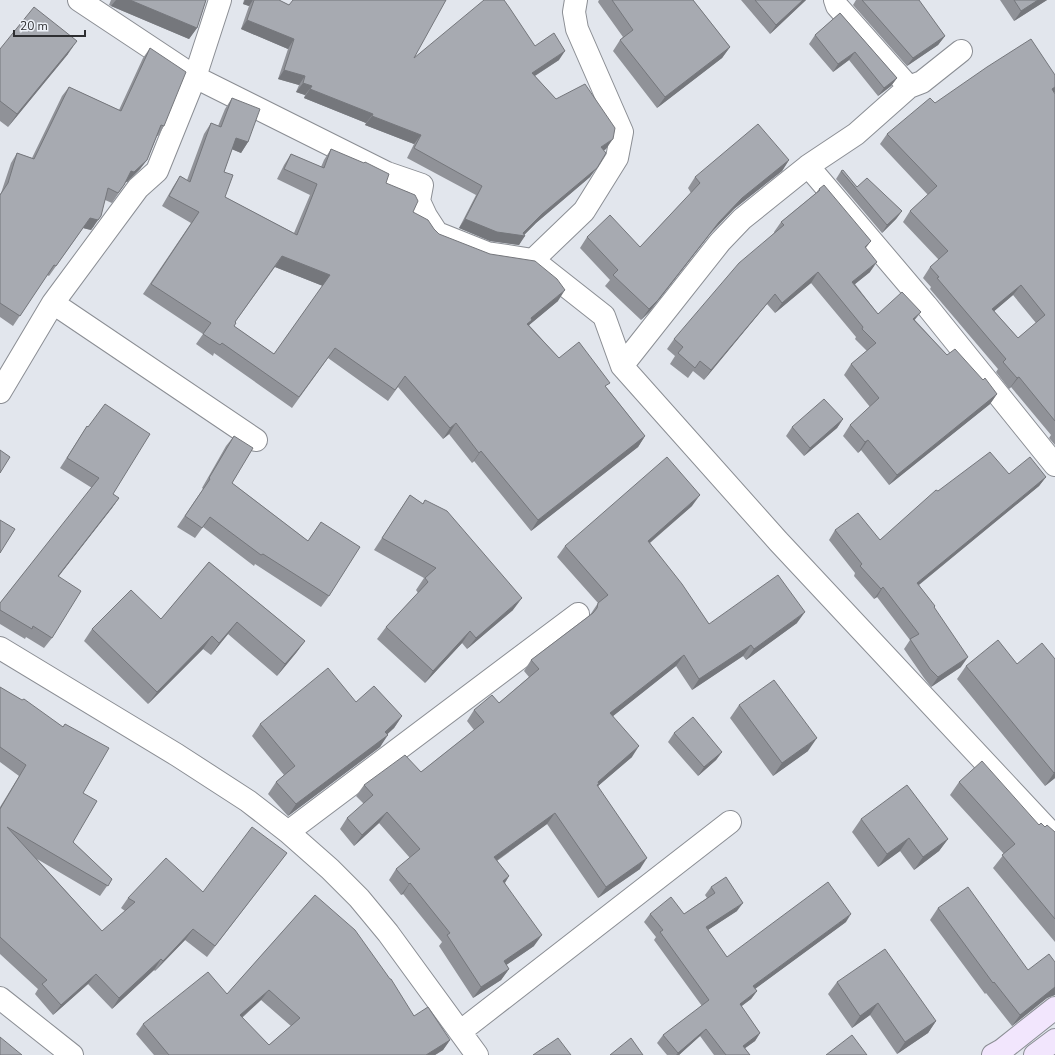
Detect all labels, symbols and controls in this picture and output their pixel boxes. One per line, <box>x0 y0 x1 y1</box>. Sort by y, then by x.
scale bar <box>14 12 85 38</box>
text: 20 m <box>20 18 48 34</box>

